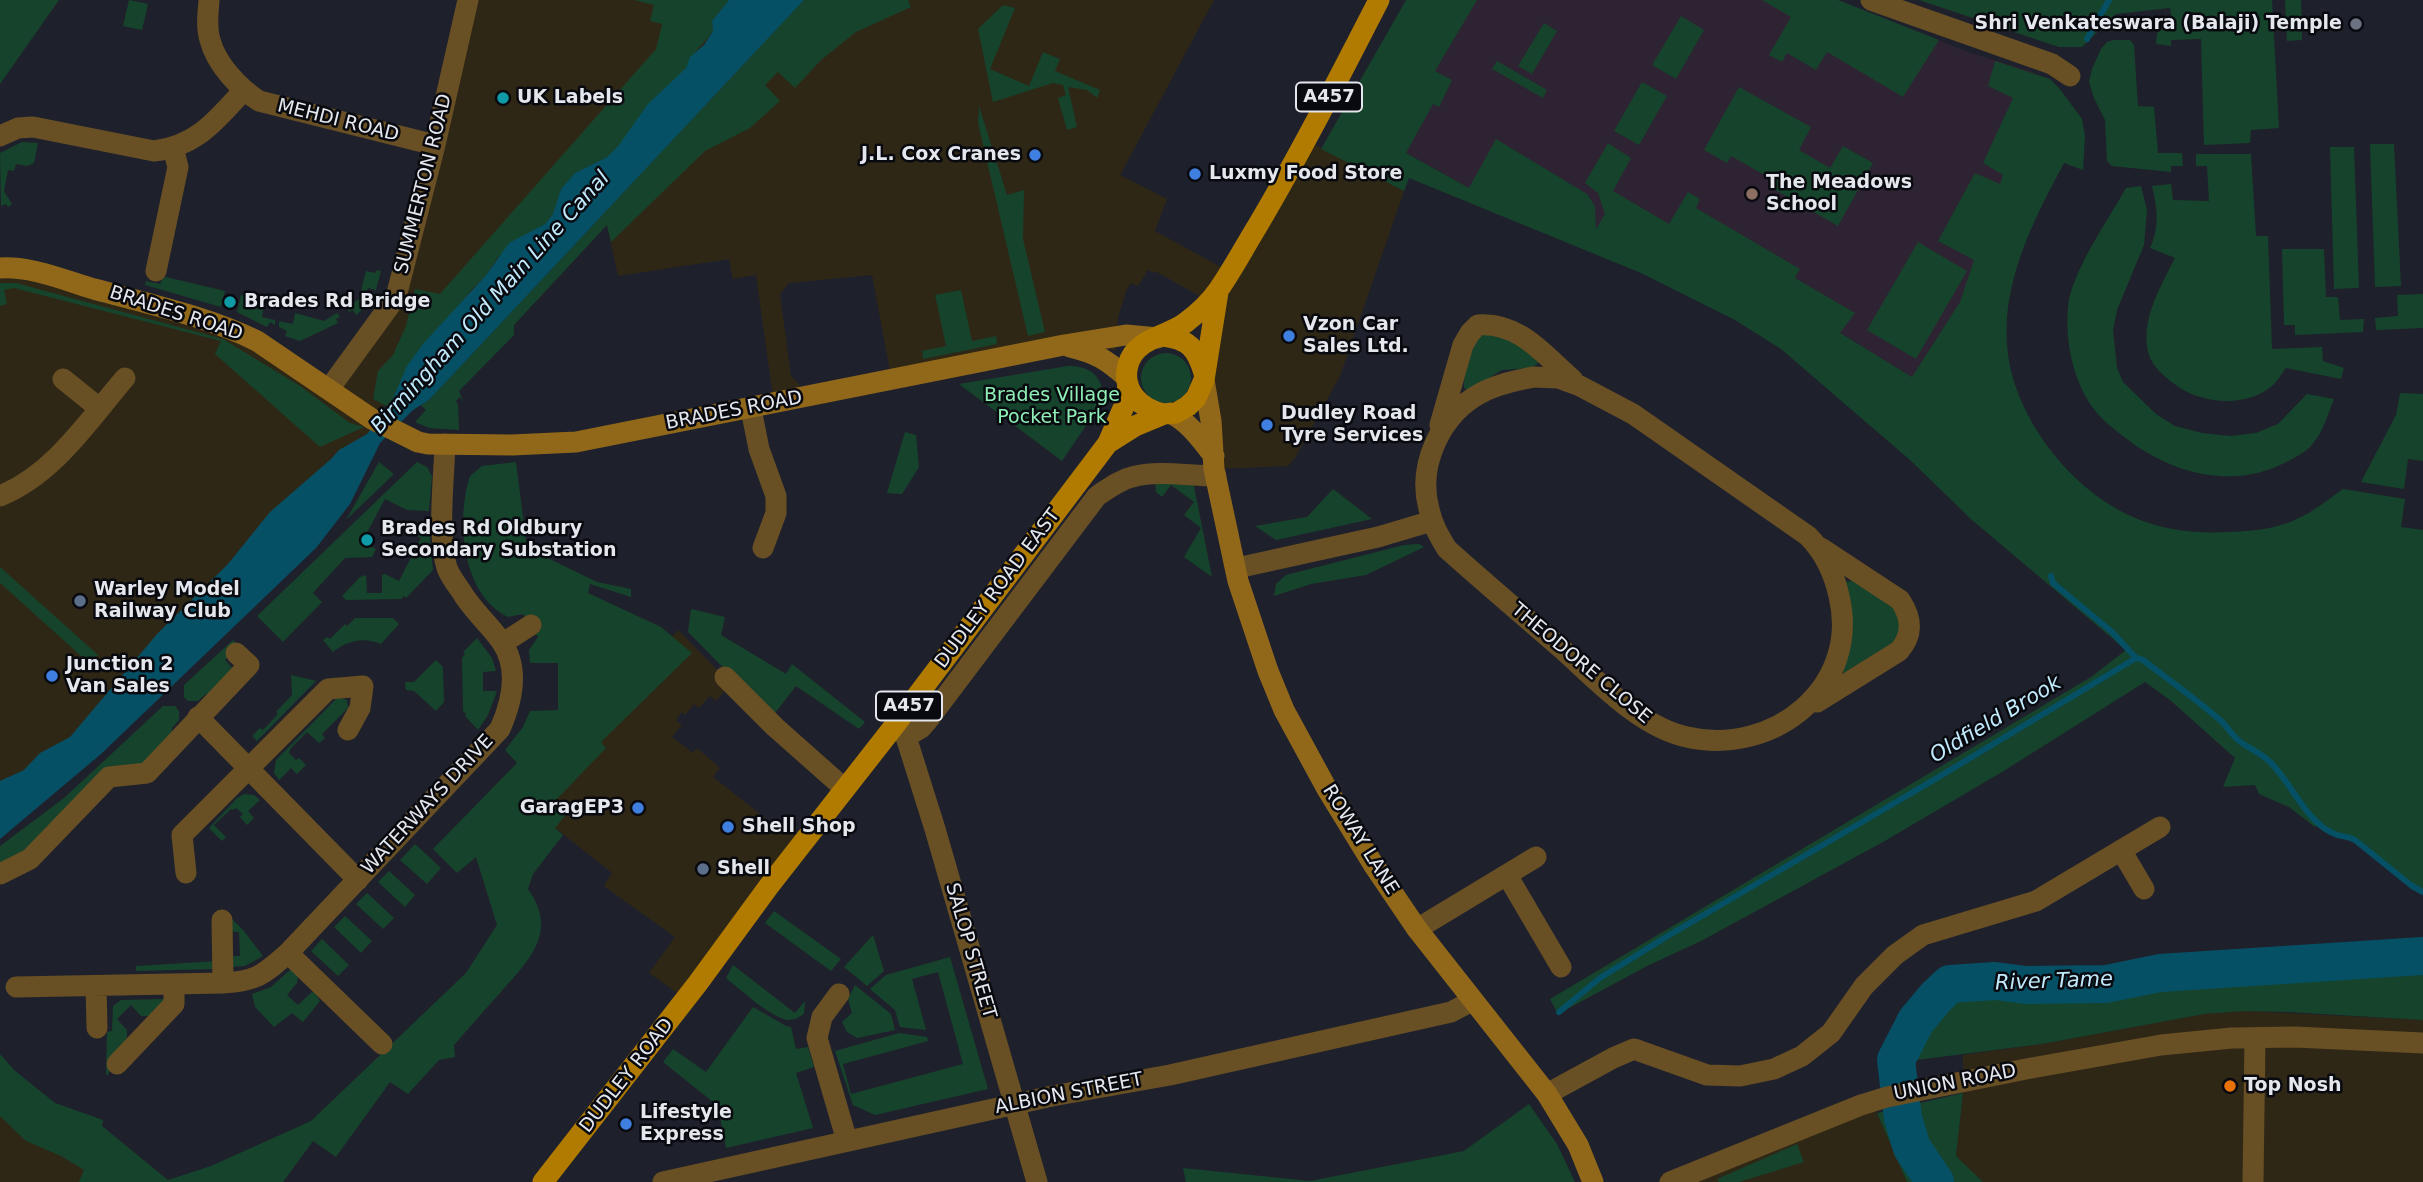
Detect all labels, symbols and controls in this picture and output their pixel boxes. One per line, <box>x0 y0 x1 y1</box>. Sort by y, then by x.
place label: Shri Venkateswara (Balaji) Temple <box>1975 13 2342 35</box>
marker: Shri Venkateswara (Balaji) Temple <box>2348 16 2364 32</box>
road number: A457 <box>1296 82 1362 112</box>
place label: UK Labels <box>517 87 623 109</box>
marker: UK Labels <box>495 90 511 106</box>
street label: SUMMERTON ROAD <box>391 92 457 276</box>
street label: MEHDI ROAD <box>275 95 401 147</box>
place label: J.L. Cox Cranes <box>861 144 1021 166</box>
marker: J.L. Cox Cranes <box>1027 147 1043 163</box>
place label: Luxmy Food Store <box>1209 163 1402 185</box>
marker: Luxmy Food Store <box>1187 166 1203 182</box>
water label: Birmingham Old Main Line Canal <box>366 167 616 439</box>
place label: The Meadows School <box>1766 172 1912 216</box>
marker: The Meadows School <box>1744 186 1760 202</box>
street label: BRADES ROAD <box>107 282 245 346</box>
place label: Brades Rd Bridge <box>244 291 430 313</box>
marker: Brades Rd Bridge <box>222 294 238 310</box>
place label: Vzon Car Sales Ltd. <box>1303 314 1409 358</box>
marker: Vzon Car Sales Ltd. <box>1281 328 1297 344</box>
park label: Brades Village Pocket Park <box>984 385 1120 429</box>
street label: BRADES ROAD <box>664 387 804 435</box>
place label: Dudley Road Tyre Services <box>1281 403 1423 447</box>
marker: Dudley Road Tyre Services <box>1259 417 1275 433</box>
street label: DUDLEY ROAD EAST <box>931 505 1065 673</box>
place label: Brades Rd Oldbury Secondary Substation <box>381 518 616 562</box>
marker: Brades Rd Oldbury Secondary Substation <box>359 532 375 548</box>
place label: Warley Model Railway Club <box>94 579 240 623</box>
marker: Warley Model Railway Club <box>72 593 88 609</box>
street label: THEODORE CLOSE <box>1506 599 1656 729</box>
place label: Junction 2 Van Sales <box>66 654 173 698</box>
marker: Junction 2 Van Sales <box>44 668 60 684</box>
water label: Oldfield Brook <box>1926 671 2066 769</box>
road number: A457 <box>876 692 942 720</box>
street label: WATERWAYS DRIVE <box>357 730 499 880</box>
street label: ROWAY LANE <box>1317 781 1403 899</box>
place label: GaragEP3 <box>520 797 624 819</box>
marker: GaragEP3 <box>630 800 646 816</box>
place label: Shell Shop <box>742 816 856 838</box>
marker: Shell Shop <box>720 819 736 835</box>
place label: Shell <box>717 858 770 880</box>
marker: Shell <box>695 861 711 877</box>
street label: SALOP STREET <box>940 880 1000 1022</box>
water label: River Tame <box>1995 967 2113 997</box>
street label: DUDLEY ROAD <box>575 1014 679 1138</box>
street label: UNION ROAD <box>1892 1060 2018 1106</box>
street label: ALBION STREET <box>993 1069 1145 1119</box>
place label: Top Nosh <box>2244 1075 2341 1097</box>
marker: Top Nosh <box>2222 1078 2238 1094</box>
place label: Lifestyle Express <box>640 1102 732 1146</box>
marker: Lifestyle Express <box>618 1116 634 1132</box>

